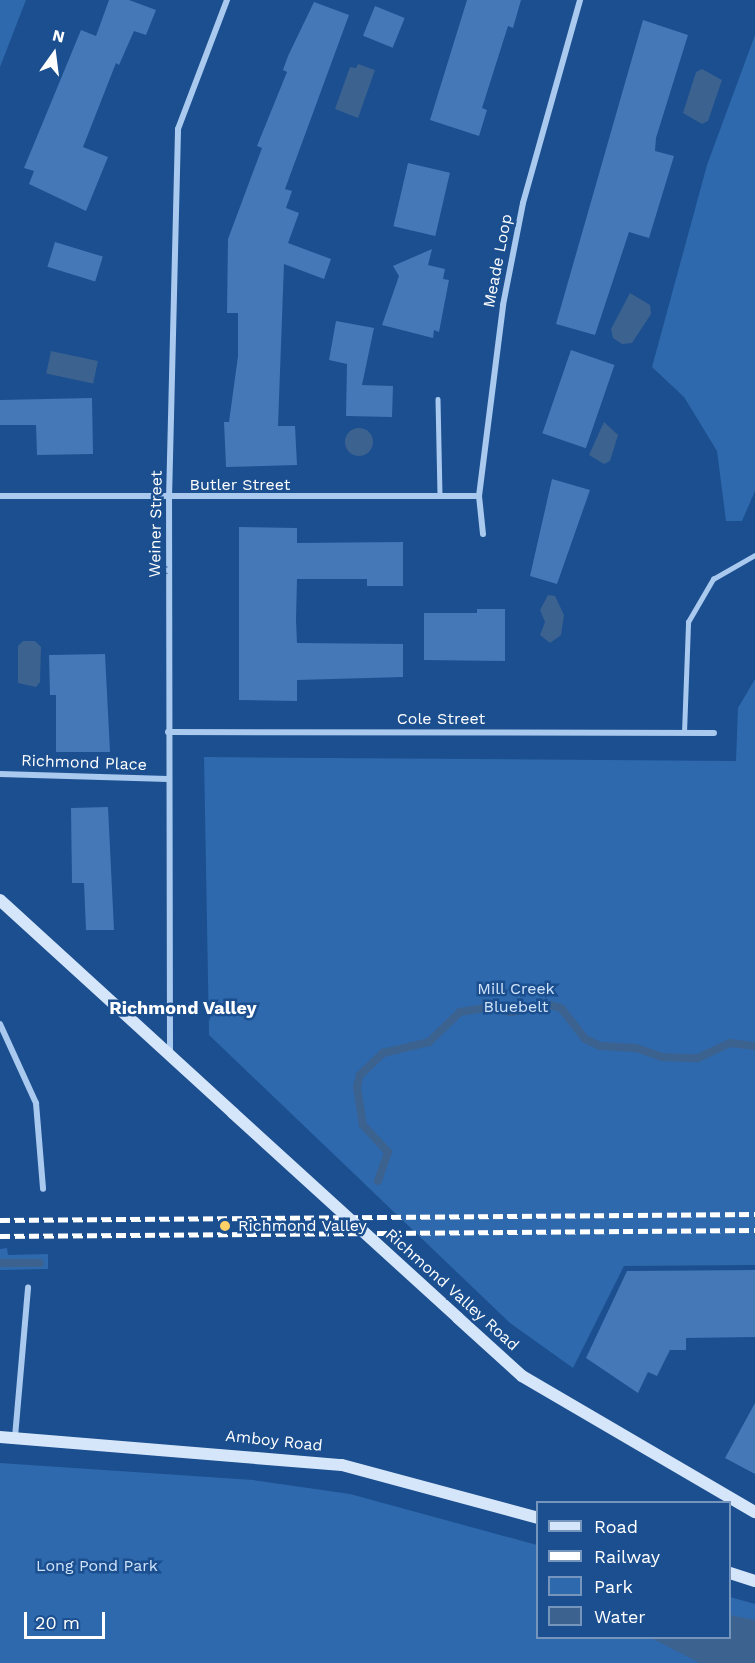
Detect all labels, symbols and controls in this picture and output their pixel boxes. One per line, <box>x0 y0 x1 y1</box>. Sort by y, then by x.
north arrow <box>24 24 84 84</box>
text: N <box>50 25 67 47</box>
street label: Meade Loop <box>480 212 516 310</box>
street label: Weiner Street <box>145 470 167 578</box>
street label: Butler Street <box>189 475 291 495</box>
street label: Cole Street <box>397 709 485 729</box>
street label: Richmond Place <box>21 751 147 775</box>
park label: Mill Creek Bluebelt <box>477 979 555 1017</box>
district label: Richmond Valley <box>109 997 257 1019</box>
place label: Richmond Valley <box>238 1216 367 1236</box>
marker: Richmond Valley <box>216 1217 234 1235</box>
street label: Richmond Valley Road <box>381 1225 523 1355</box>
street label: Amboy Road <box>224 1426 324 1456</box>
legend <box>536 1501 731 1639</box>
text: Road <box>594 1516 638 1537</box>
text: Railway <box>594 1546 660 1567</box>
park label: Long Pond Park <box>36 1556 158 1576</box>
text: Park <box>594 1576 633 1597</box>
scale bar <box>27 1600 108 1638</box>
text: Water <box>594 1606 646 1627</box>
text: 20 m <box>35 1612 80 1633</box>

